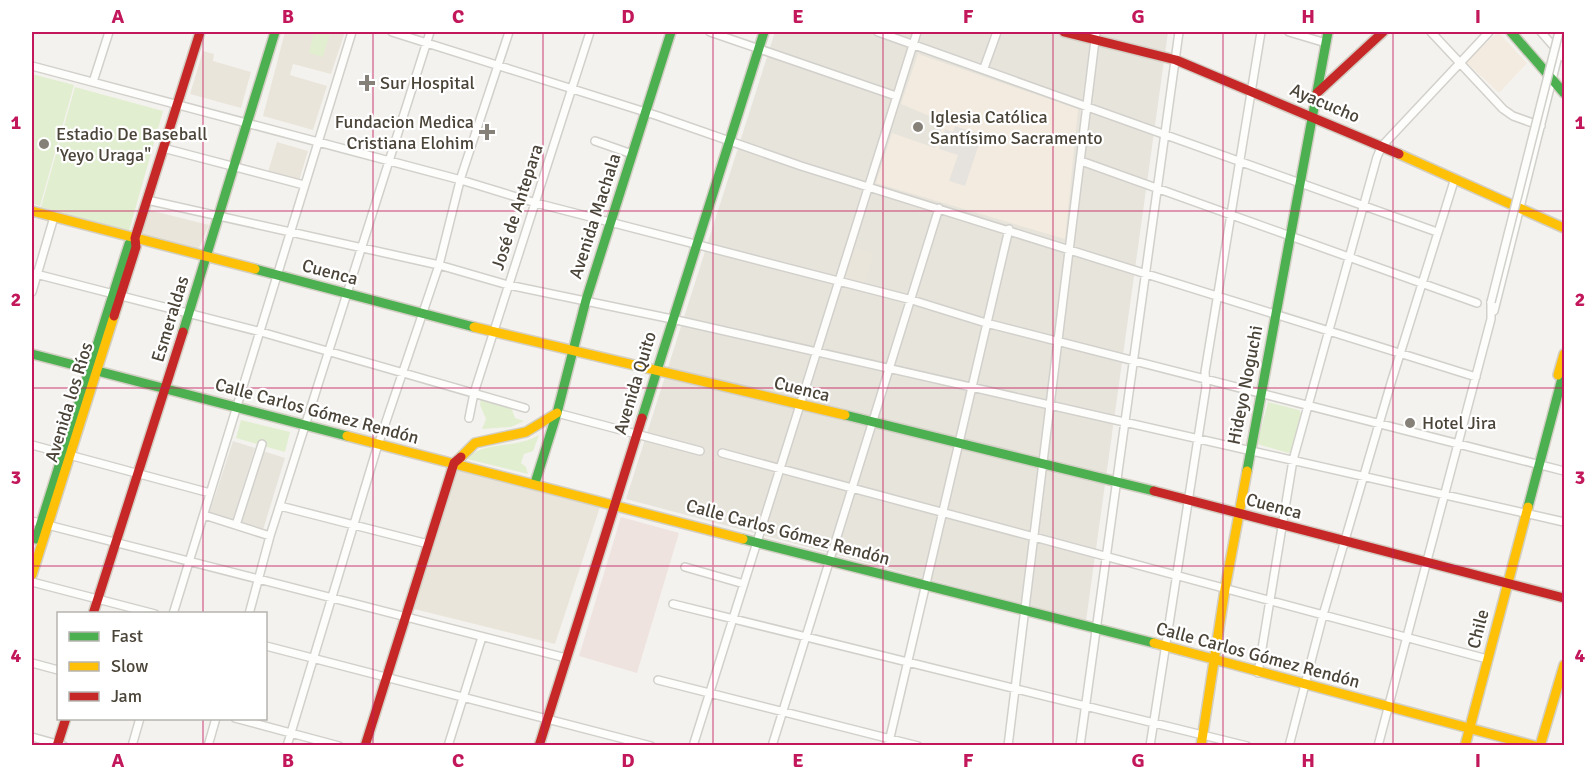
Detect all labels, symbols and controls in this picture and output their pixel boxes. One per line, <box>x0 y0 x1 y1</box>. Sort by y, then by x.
text: A <box>112 4 125 29</box>
text: B <box>282 4 294 29</box>
text: C <box>452 4 464 29</box>
text: D <box>621 4 635 29</box>
text: E <box>792 4 804 29</box>
text: F <box>963 4 974 29</box>
text: G <box>1131 4 1145 29</box>
text: H <box>1301 4 1315 29</box>
text: I <box>1475 4 1481 29</box>
place label: Sur Hospital <box>380 72 475 94</box>
marker: Sur Hospital <box>358 74 376 92</box>
street label: Ayacucho <box>1287 78 1363 128</box>
place label: Iglesia Católica Santísimo Sacramento <box>930 106 1103 149</box>
text: 1 <box>11 110 22 135</box>
text: 1 <box>1575 110 1586 135</box>
place label: Fundacion Medica Cristiana Elohim <box>335 111 474 154</box>
marker: Iglesia Católica Santísimo Sacramento <box>911 120 925 134</box>
place label: Estadio De Baseball 'Yeyo Uraga" <box>56 123 208 166</box>
marker: Fundacion Medica Cristiana Elohim <box>478 123 496 141</box>
marker: Estadio De Baseball 'Yeyo Uraga" <box>37 137 51 151</box>
street label: José de Antepara <box>486 141 548 273</box>
street label: Avenida Machala <box>564 151 626 281</box>
street label: Cuenca <box>300 254 360 290</box>
street label: Esmeraldas <box>147 273 194 365</box>
text: 2 <box>11 287 21 312</box>
text: 2 <box>1575 287 1585 312</box>
street label: Hideyo Noguchi <box>1223 324 1267 446</box>
street label: Avenida Quito <box>609 329 661 437</box>
street label: Avenida los Ríos <box>40 339 98 465</box>
street label: Cuenca <box>772 371 832 407</box>
street label: Calle Carlos Gómez Rendón <box>213 373 421 449</box>
place label: Hotel Jira <box>1422 412 1496 434</box>
marker: Hotel Jira <box>1403 416 1417 430</box>
text: 3 <box>11 465 21 490</box>
text: 3 <box>1575 465 1585 490</box>
street label: Cuenca <box>1244 488 1304 524</box>
street label: Calle Carlos Gómez Rendón <box>684 494 892 570</box>
street label: Chile <box>1462 607 1494 651</box>
legend <box>57 612 267 720</box>
street label: Calle Carlos Gómez Rendón <box>1154 617 1362 693</box>
text: Fast <box>111 625 143 647</box>
text: 4 <box>11 643 22 668</box>
text: 4 <box>1575 643 1586 668</box>
text: Slow <box>111 655 148 677</box>
text: Jam <box>111 685 142 707</box>
text: A <box>112 748 125 773</box>
text: B <box>282 748 294 773</box>
text: C <box>452 748 464 773</box>
text: D <box>621 748 635 773</box>
text: E <box>792 748 804 773</box>
text: F <box>963 748 974 773</box>
text: G <box>1131 748 1145 773</box>
text: H <box>1301 748 1315 773</box>
text: I <box>1475 748 1481 773</box>

